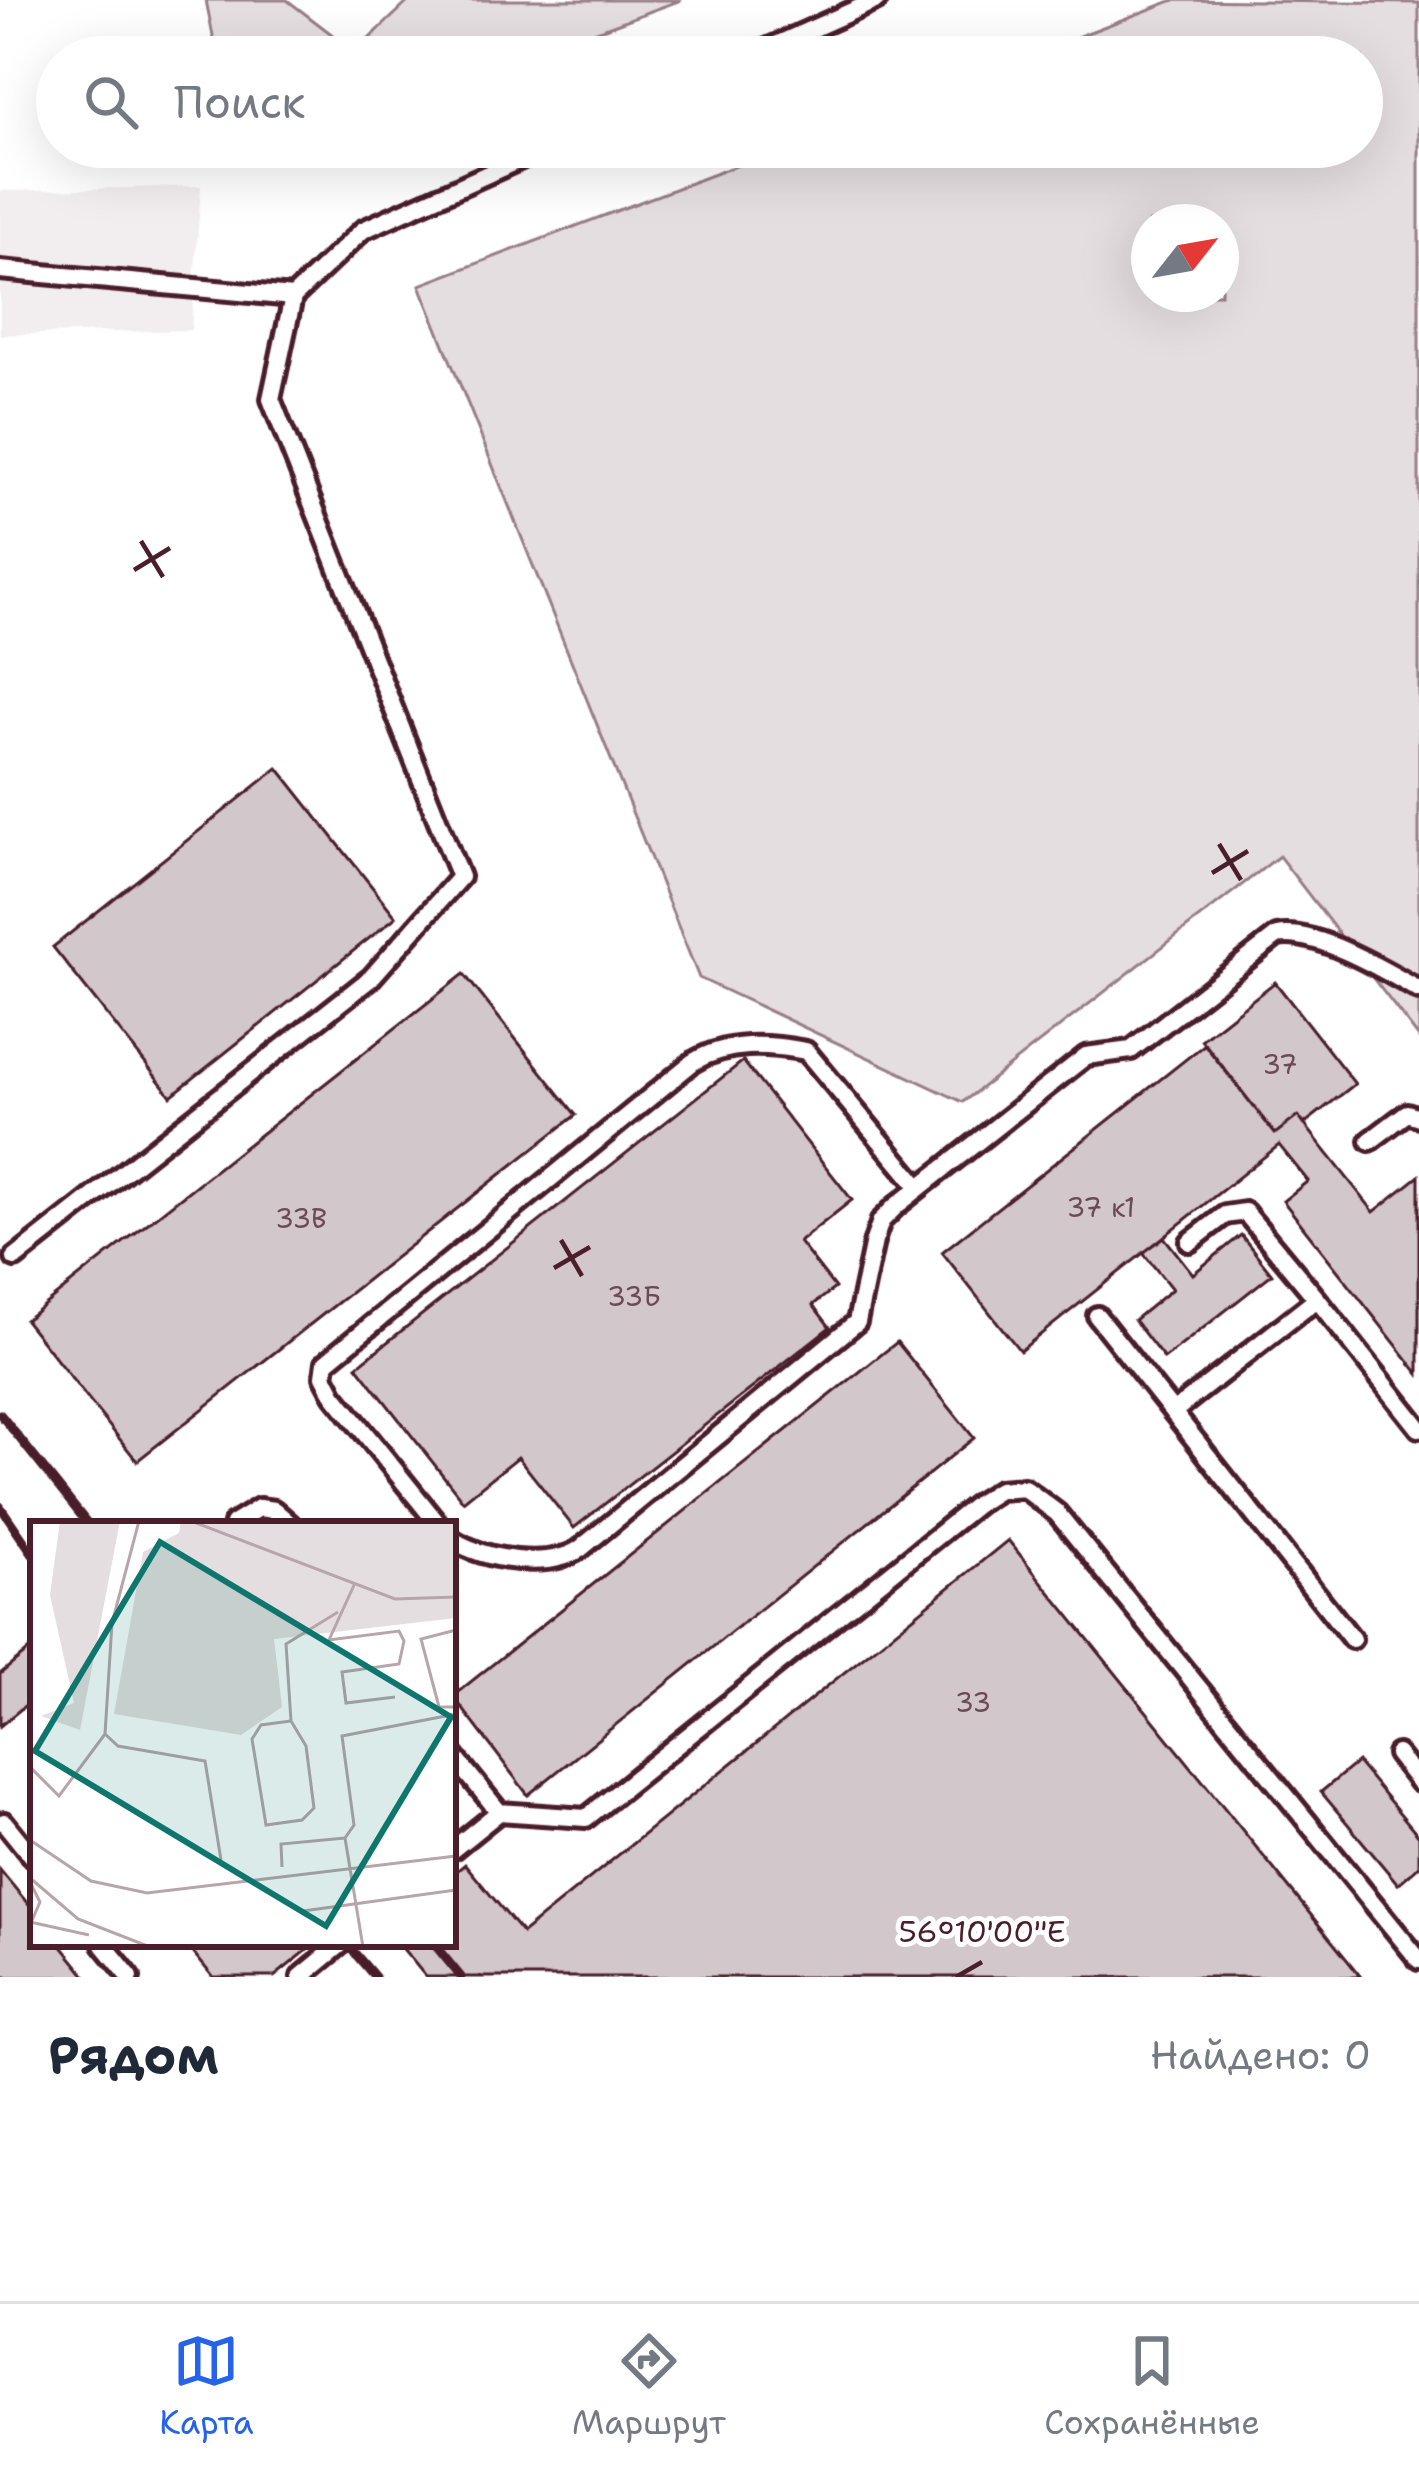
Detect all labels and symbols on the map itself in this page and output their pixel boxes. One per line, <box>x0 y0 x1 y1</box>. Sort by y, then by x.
north arrow <box>1131 204 1239 312</box>
house number: 37 <box>1262 1046 1298 1083</box>
house number: 37 к1 <box>1067 1189 1135 1226</box>
house number: 33В <box>275 1200 327 1237</box>
house number: 33Б <box>607 1278 661 1315</box>
inset map <box>30 1521 456 1947</box>
house number: 33 <box>955 1684 991 1721</box>
text: 56°10'00"E <box>899 1911 1065 1952</box>

